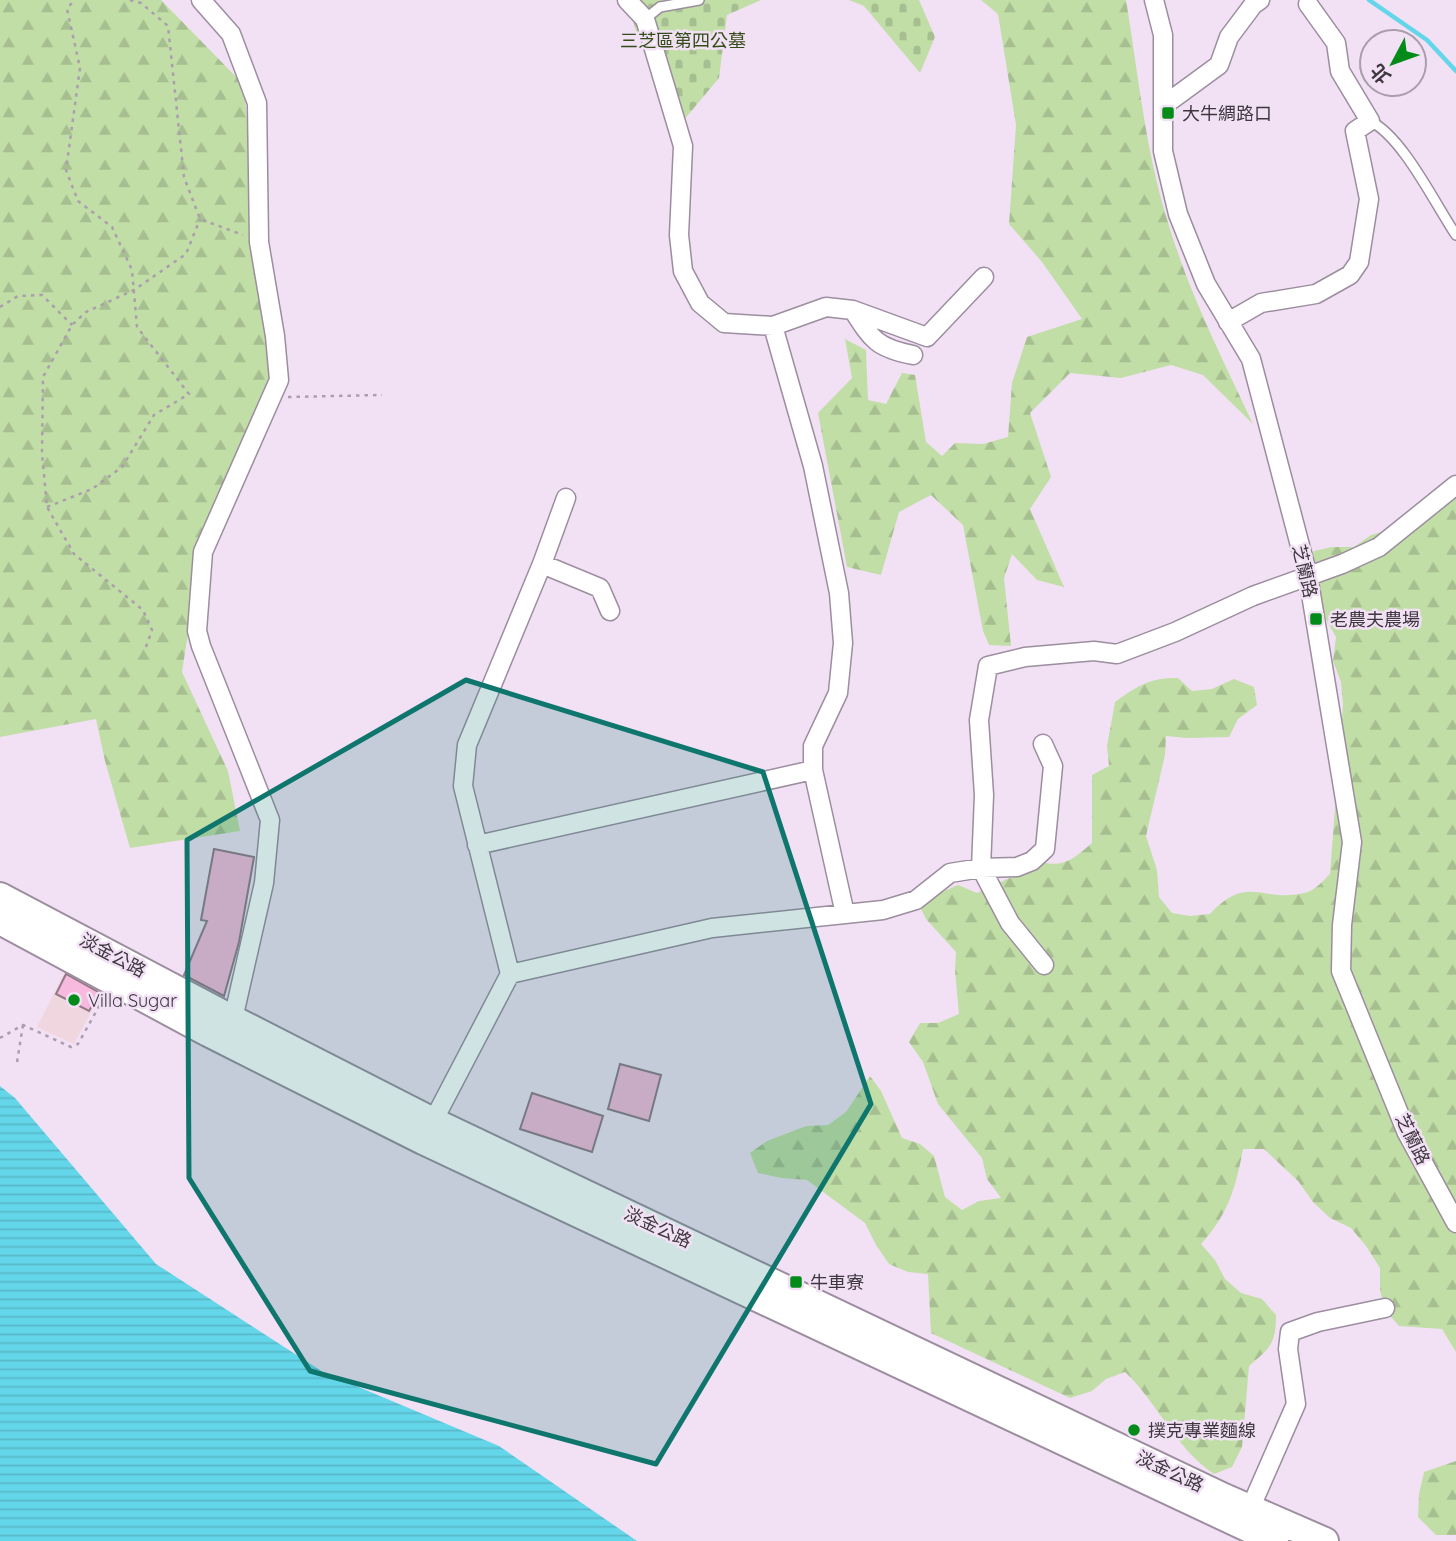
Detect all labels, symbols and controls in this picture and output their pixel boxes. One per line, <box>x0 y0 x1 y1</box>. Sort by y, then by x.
north arrow <box>1358 28 1428 98</box>
park label: 三芝區第四公墓 <box>620 29 746 52</box>
text: 北 <box>1365 59 1395 89</box>
place label: 大牛綢路口 <box>1182 102 1272 125</box>
marker: 大牛綢路口 <box>1160 105 1176 121</box>
street label: 芝蘭路 <box>1288 542 1322 600</box>
place label: 老農夫農場 <box>1330 608 1420 631</box>
marker: 老農夫農場 <box>1308 611 1324 627</box>
street label: 淡金公路 <box>76 928 150 982</box>
place label: Villa Sugar <box>88 989 177 1012</box>
marker: Villa Sugar <box>66 992 82 1008</box>
street label: 芝蘭路 <box>1391 1110 1435 1168</box>
street label: 淡金公路 <box>621 1201 695 1253</box>
place label: 牛車寮 <box>810 1271 864 1294</box>
marker: 牛車寮 <box>788 1274 804 1290</box>
place label: 撲克專業麵線 <box>1148 1419 1256 1442</box>
marker: 撲克專業麵線 <box>1126 1422 1142 1438</box>
street label: 淡金公路 <box>1133 1445 1207 1497</box>

